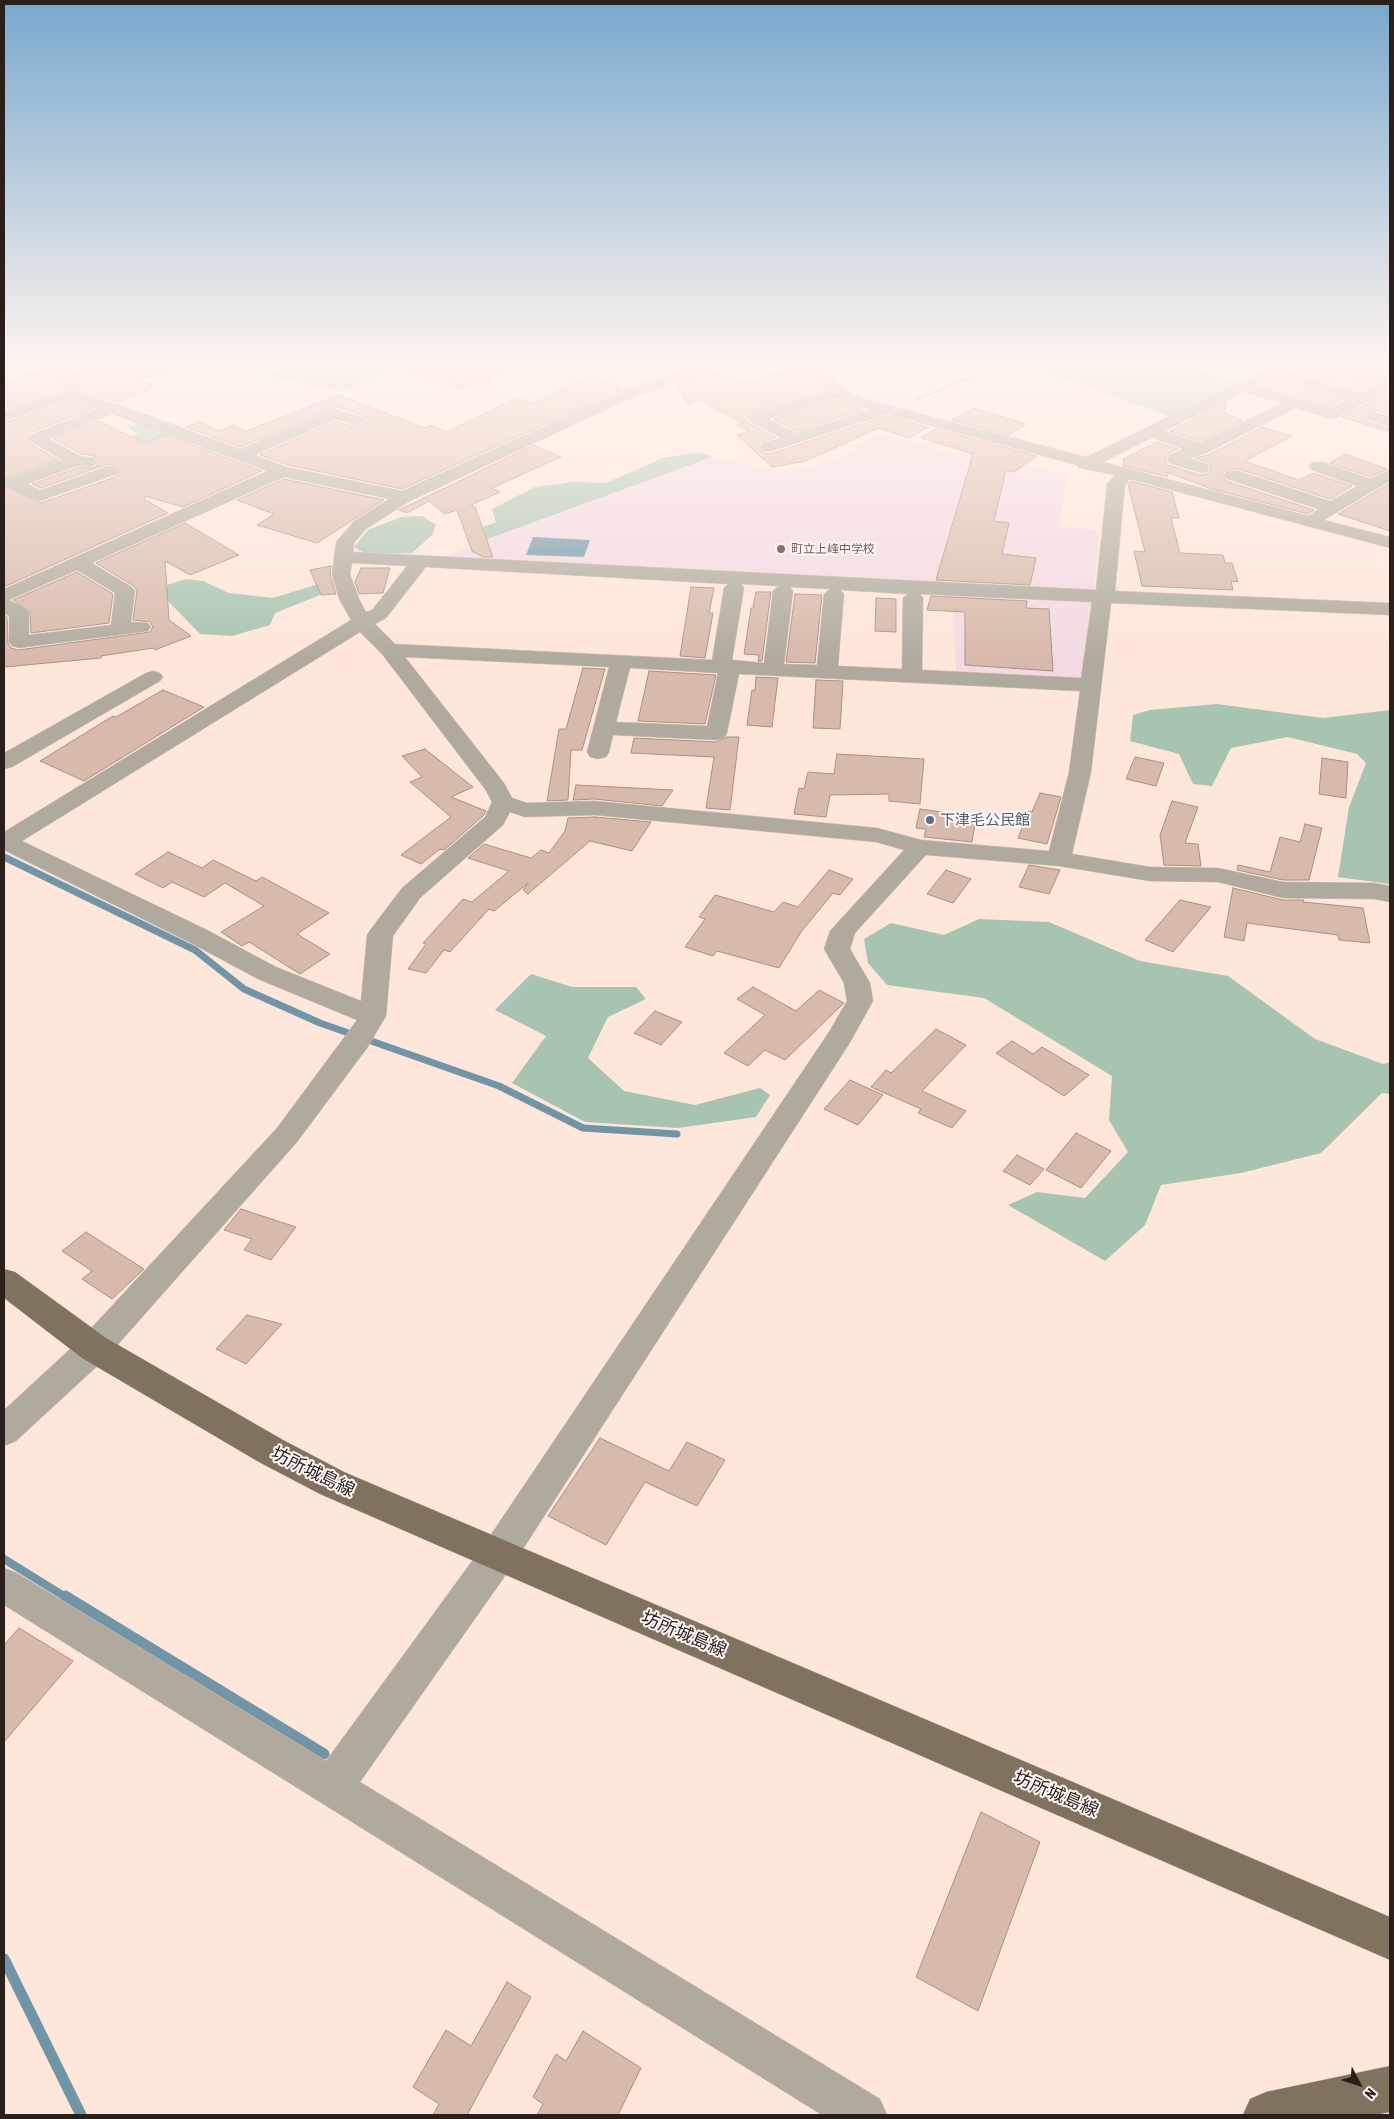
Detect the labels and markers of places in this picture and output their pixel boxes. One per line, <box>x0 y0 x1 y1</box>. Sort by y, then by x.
place label: 町立上峰中学校 <box>791 542 875 556</box>
marker: 町立上峰中学校 <box>775 543 787 555</box>
place label: 下津毛公民館 <box>940 811 1030 829</box>
marker: 下津毛公民館 <box>924 814 936 826</box>

